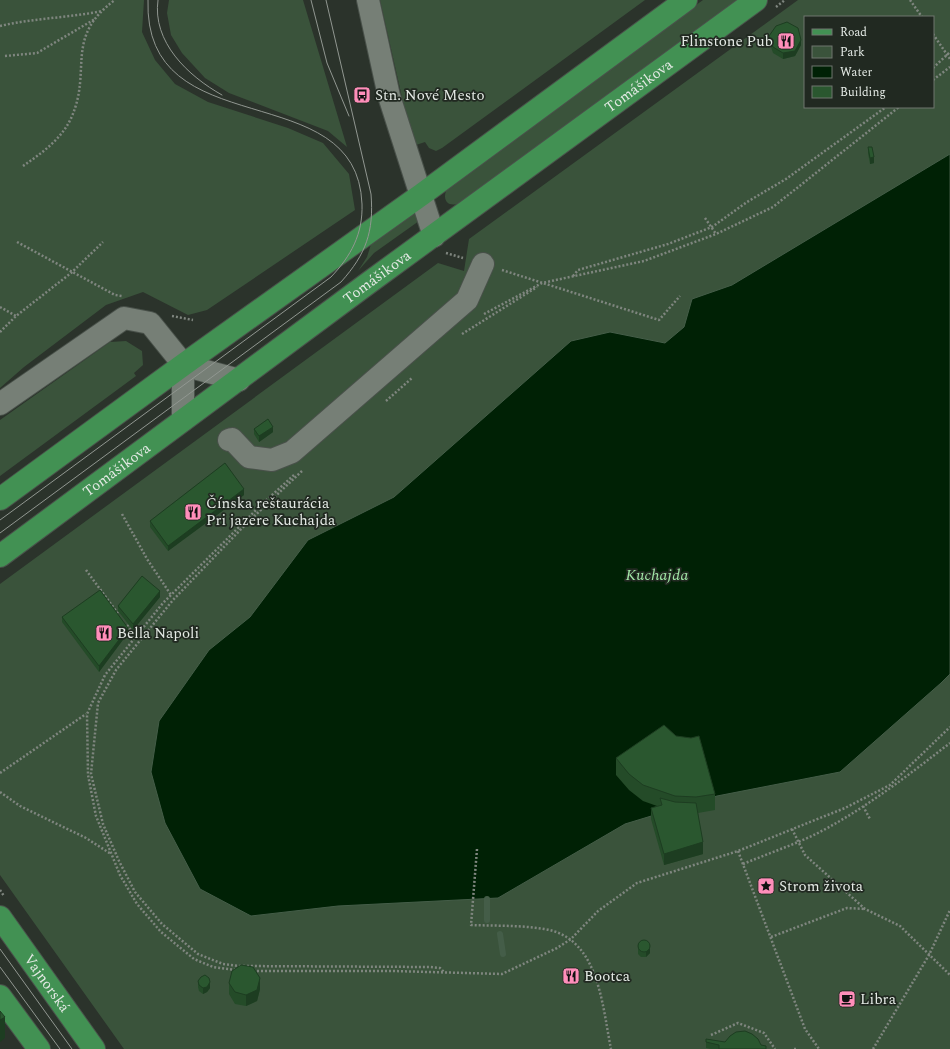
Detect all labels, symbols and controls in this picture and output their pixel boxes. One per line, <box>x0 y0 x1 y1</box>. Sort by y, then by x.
legend <box>804 16 934 108</box>
text: Road <box>840 23 867 42</box>
place label: Flinstone Pub <box>680 30 773 53</box>
restaurant icon: Flinstone Pub <box>776 31 796 51</box>
text: Park <box>840 43 865 62</box>
street label: Tomášikova <box>600 53 678 119</box>
text: Water <box>840 63 872 82</box>
text: Building <box>840 83 886 102</box>
place label: Stn. Nové Mesto <box>375 84 485 107</box>
bus stop icon: Stn. Nové Mesto <box>352 85 372 105</box>
street label: Tomášikova <box>338 244 417 310</box>
street label: Tomášikova <box>78 437 156 503</box>
place label: Čínska reštaurácia Pri jazere Kuchajda <box>206 492 336 532</box>
restaurant icon: Čínska reštaurácia Pri jazere Kuchajda <box>183 502 203 522</box>
water label: Kuchajda <box>626 563 688 587</box>
place label: Bella Napoli <box>117 622 199 645</box>
restaurant icon: Bella Napoli <box>94 623 114 643</box>
place label: Strom života <box>779 875 864 898</box>
place icon: Strom života <box>756 876 776 896</box>
street label: Vajnorská <box>18 949 76 1018</box>
place label: Bootca <box>584 965 631 988</box>
restaurant icon: Bootca <box>561 966 581 986</box>
place label: Libra <box>860 988 897 1011</box>
cafe icon: Libra <box>837 989 857 1009</box>

